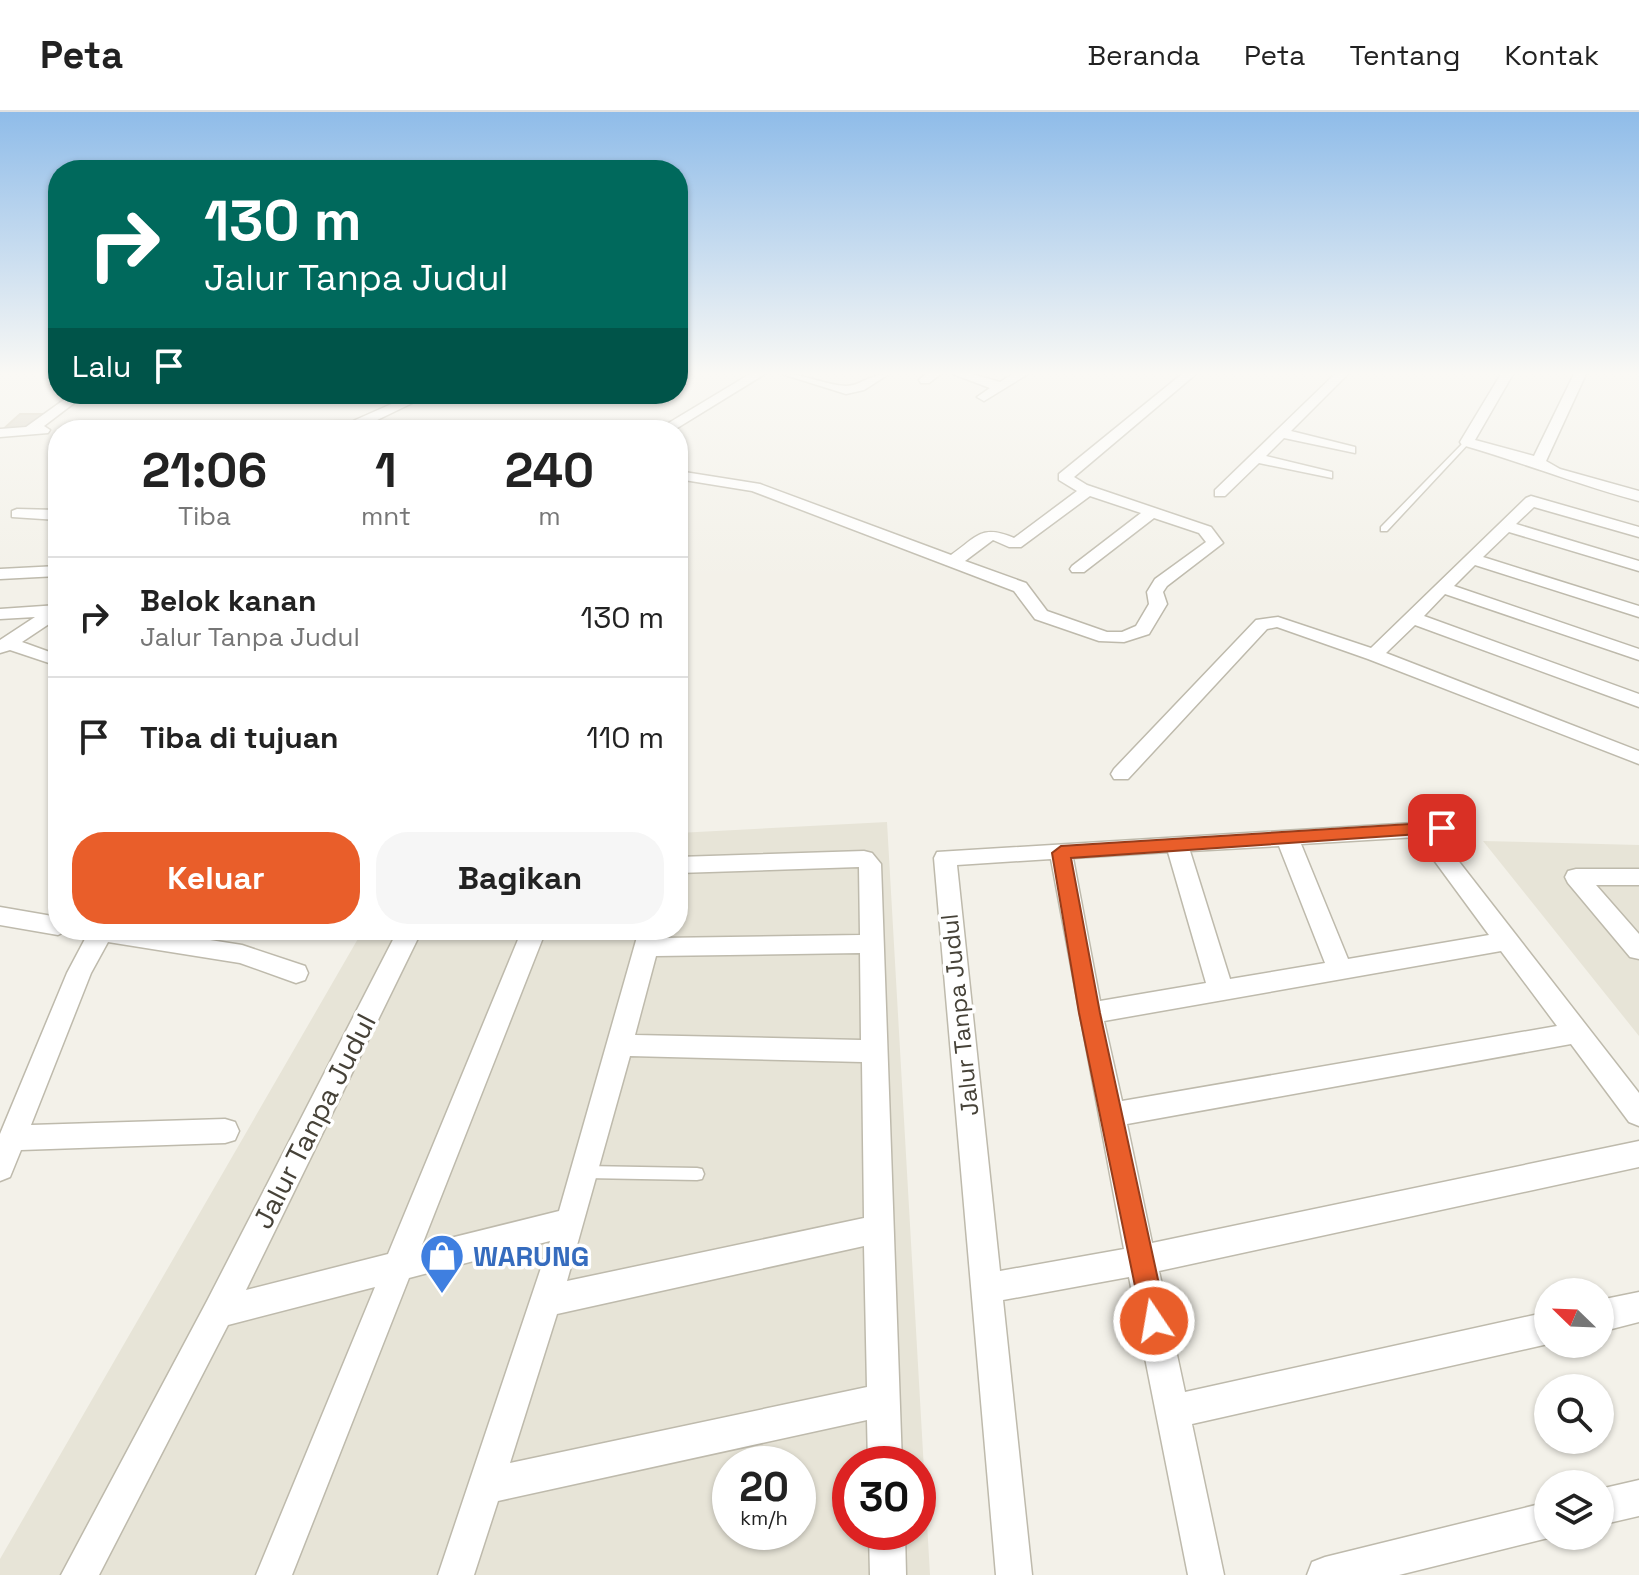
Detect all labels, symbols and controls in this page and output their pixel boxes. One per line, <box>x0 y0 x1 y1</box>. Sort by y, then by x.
text: Peta <box>40 31 123 79</box>
text: Beranda <box>1088 37 1200 73</box>
text: Peta <box>1244 37 1305 73</box>
text: Tentang <box>1349 37 1460 73</box>
text: Kontak <box>1504 37 1599 73</box>
text: 130 m <box>204 185 362 256</box>
icon: right <box>72 192 176 296</box>
text: Jalur Tanpa Judul <box>204 255 508 301</box>
icon: arrive <box>147 344 191 388</box>
text: Lalu <box>72 347 131 386</box>
text: 21:06 <box>142 440 267 501</box>
text: 1 <box>375 440 397 501</box>
text: 240 <box>505 440 594 501</box>
text: Tiba <box>178 499 231 533</box>
text: mnt <box>361 499 411 533</box>
text: m <box>538 499 561 533</box>
text: Belok kanan <box>140 581 316 620</box>
icon: right <box>72 595 116 639</box>
text: 130 m <box>581 598 664 637</box>
text: Jalur Tanpa Judul <box>140 620 360 654</box>
icon: arrive <box>72 715 116 759</box>
text: Tiba di tujuan <box>140 718 339 757</box>
text: 110 m <box>586 718 664 757</box>
pin <box>1408 794 1476 862</box>
icon: arrive <box>1420 806 1464 850</box>
button: Keluar <box>72 832 360 924</box>
button: Bagikan <box>376 832 664 924</box>
street label: Jalur Tanpa Judul <box>933 913 986 1118</box>
street label: Jalur Tanpa Judul <box>244 1007 384 1235</box>
shop icon: WARUNG <box>418 1232 466 1295</box>
place label: WARUNG <box>473 1238 589 1274</box>
north arrow <box>1534 1278 1614 1358</box>
map controls <box>1534 1278 1614 1550</box>
position arrow <box>1112 1279 1196 1363</box>
button: search <box>1534 1374 1614 1454</box>
speed limit sign: 30 <box>832 1446 936 1550</box>
text: 20 <box>739 1462 789 1513</box>
button: layers <box>1534 1470 1614 1550</box>
text: km/h <box>740 1505 788 1531</box>

